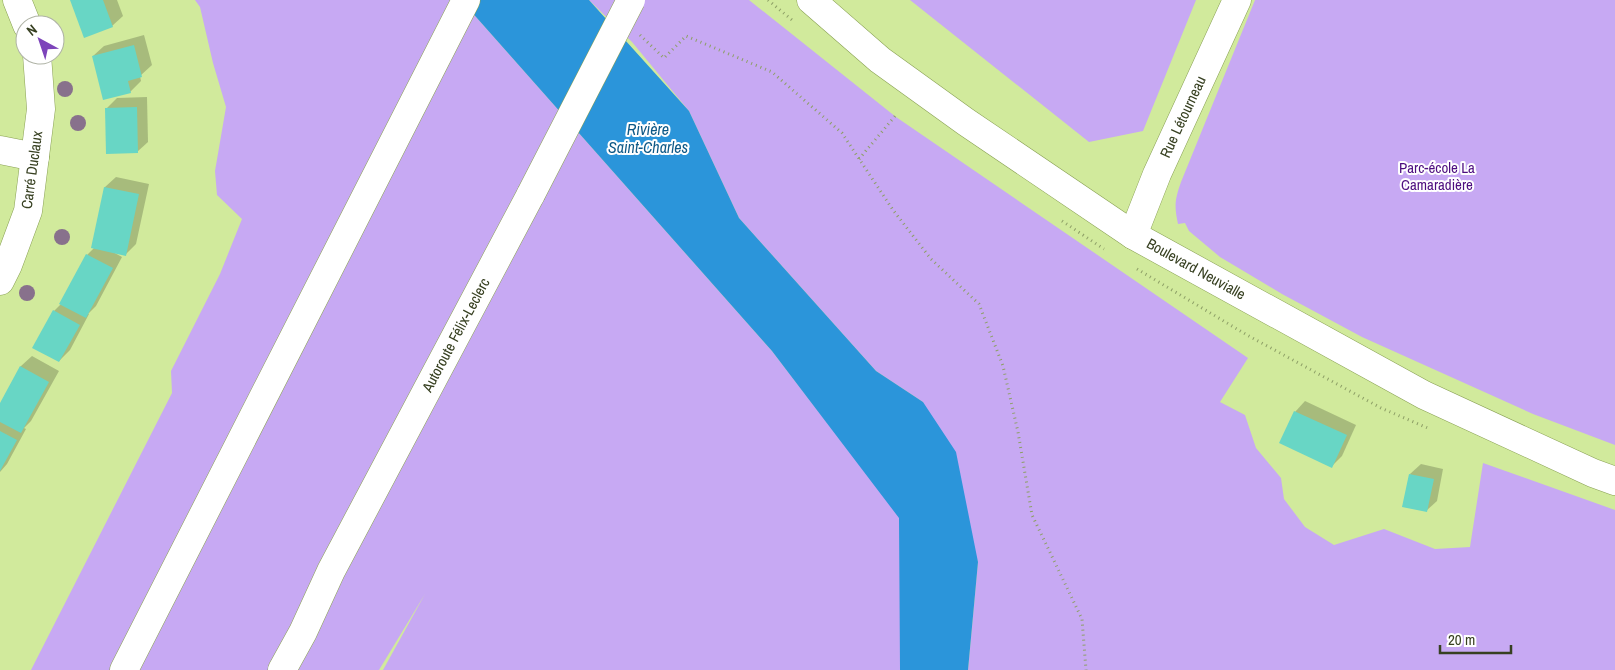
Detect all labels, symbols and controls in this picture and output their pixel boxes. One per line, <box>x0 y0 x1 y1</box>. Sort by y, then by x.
north arrow <box>15 15 65 65</box>
text: N <box>23 20 41 40</box>
street label: Rue Létourneau <box>1154 72 1211 161</box>
water label: Rivière Saint-Charles <box>608 118 689 158</box>
street label: Carré Duclaux <box>16 129 47 210</box>
park label: Parc-école La Camaradière <box>1399 157 1475 195</box>
street label: Boulevard Neuvialle <box>1143 233 1250 305</box>
street label: Autoroute Félix-Leclerc <box>416 274 495 396</box>
scale bar <box>1440 622 1511 654</box>
text: 20 m <box>1448 629 1475 650</box>

